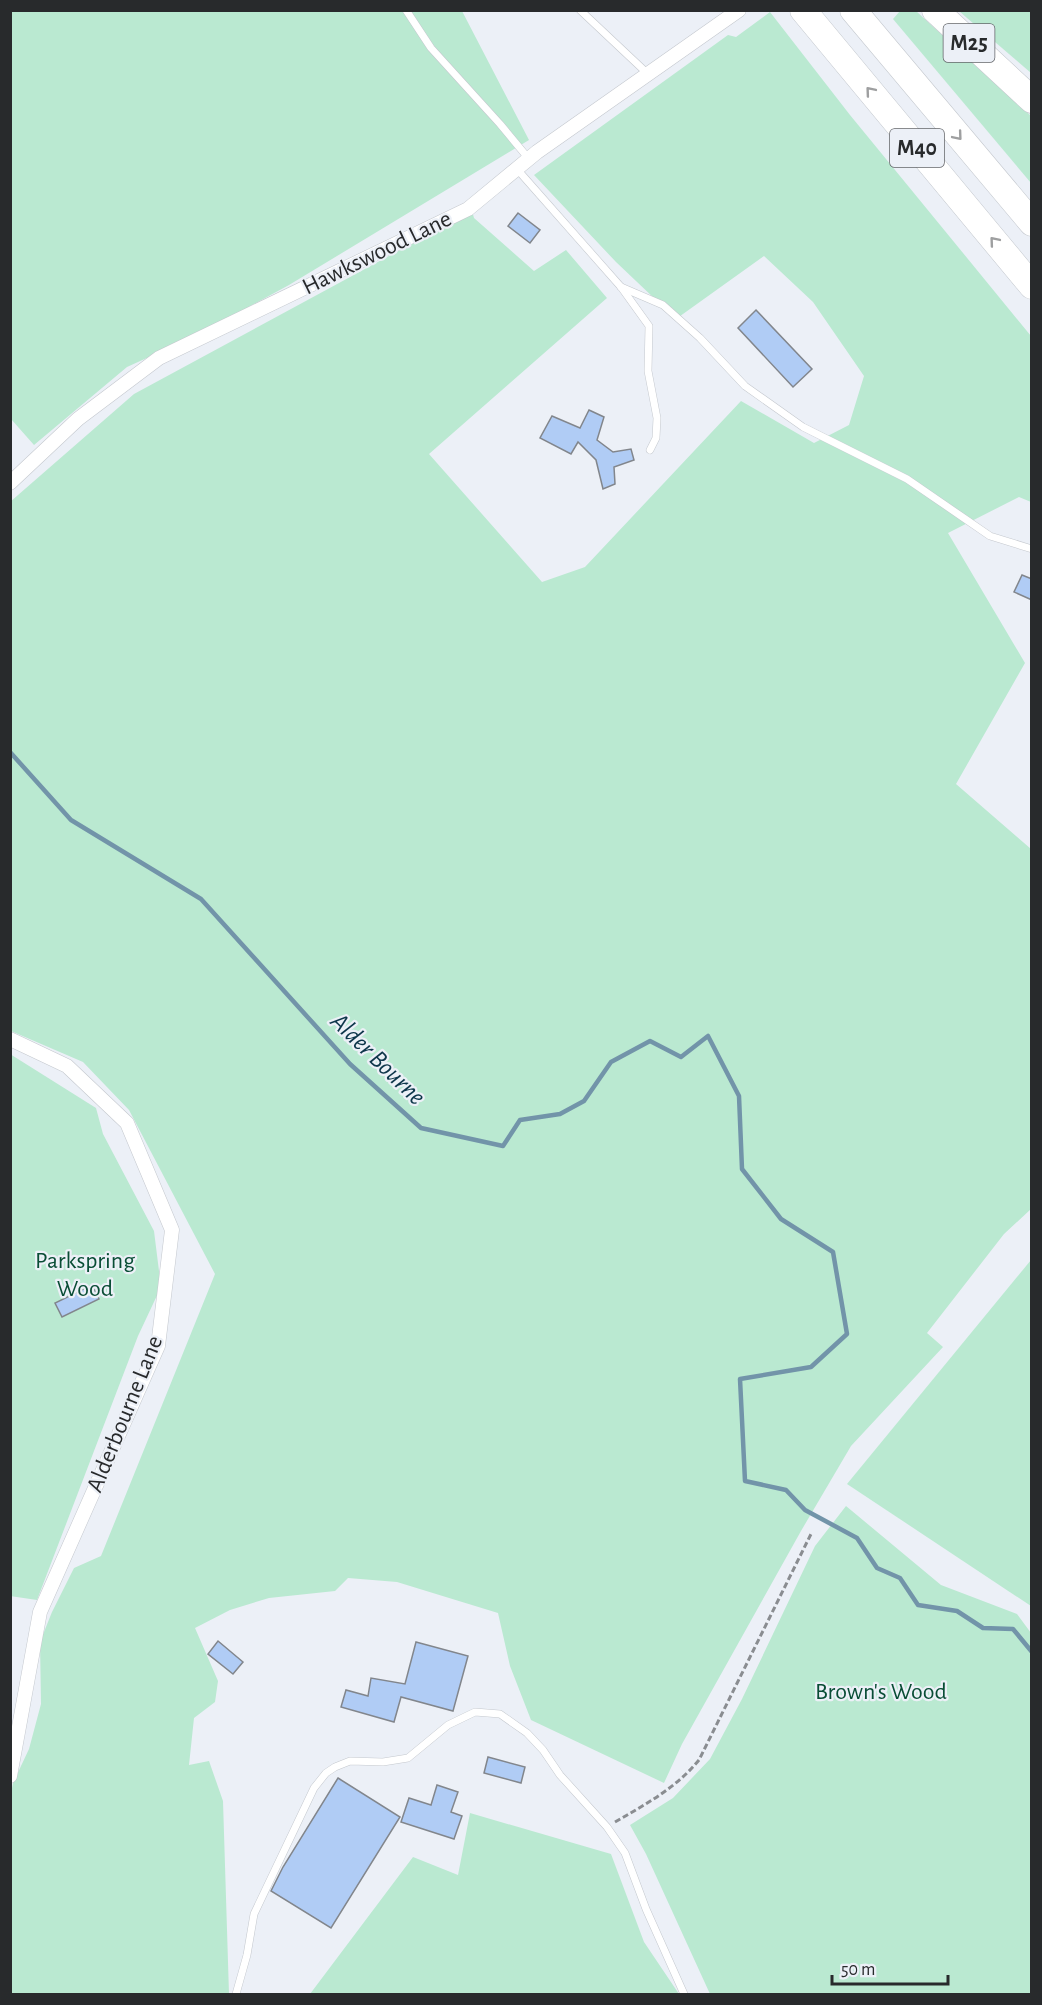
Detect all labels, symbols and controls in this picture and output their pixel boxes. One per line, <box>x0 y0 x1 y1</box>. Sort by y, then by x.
road number: M25 <box>944 24 994 62</box>
one-way arrow <box>866 87 877 98</box>
road number: M40 <box>890 129 944 167</box>
one-way arrow <box>951 129 962 140</box>
street label: Hawkswood Lane <box>299 207 455 299</box>
one-way arrow <box>991 237 1002 248</box>
water label: Alder Bourne <box>325 1007 430 1110</box>
park label: Parkspring Wood <box>35 1249 135 1301</box>
street label: Alderbourne Lane <box>83 1332 167 1496</box>
park label: Brown's Wood <box>815 1680 947 1704</box>
scale bar <box>832 1948 948 1986</box>
text: 50 m <box>841 1961 875 1979</box>

